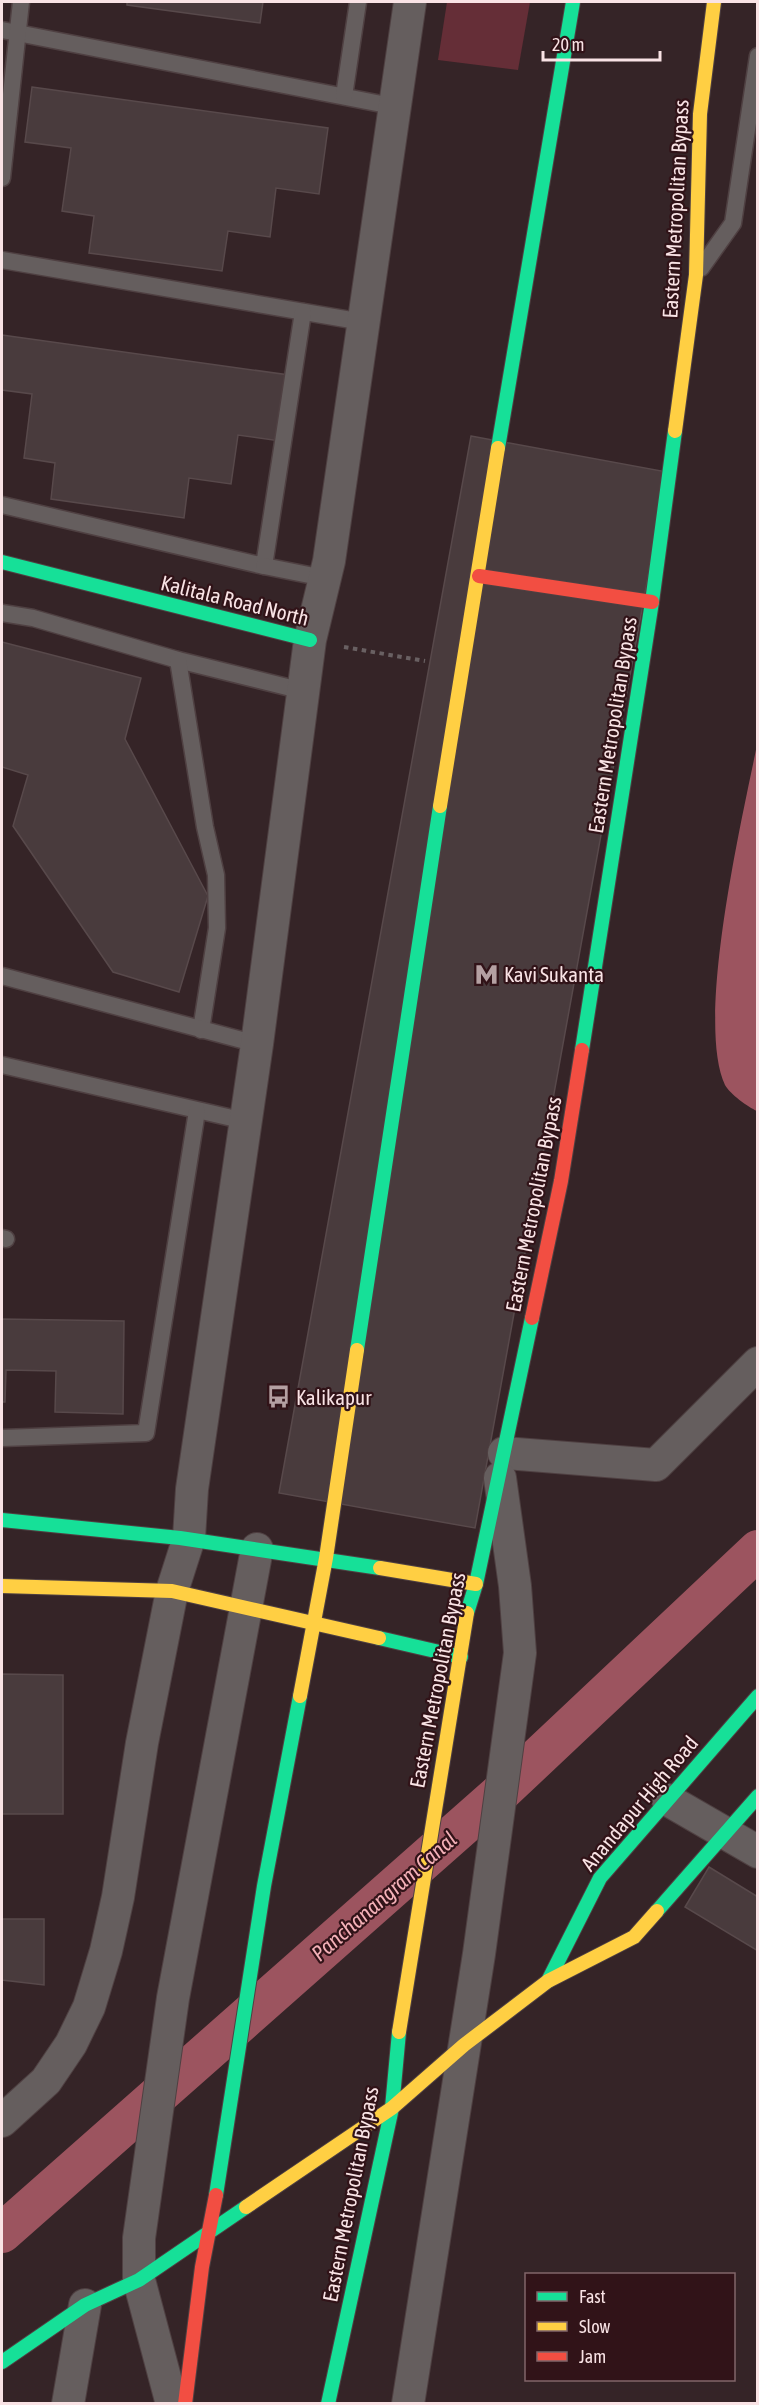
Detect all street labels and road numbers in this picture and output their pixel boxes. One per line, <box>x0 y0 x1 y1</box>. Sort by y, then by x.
street label: Eastern Metropolitan Bypass <box>657 99 693 319</box>
street label: Kalitala Road North <box>159 570 311 630</box>
street label: Eastern Metropolitan Bypass <box>583 615 641 835</box>
street label: Eastern Metropolitan Bypass <box>500 1094 566 1314</box>
street label: Eastern Metropolitan Bypass <box>404 1570 470 1790</box>
street label: Anandapur High Road <box>576 1731 702 1875</box>
street label: Eastern Metropolitan Bypass <box>317 2084 383 2304</box>

